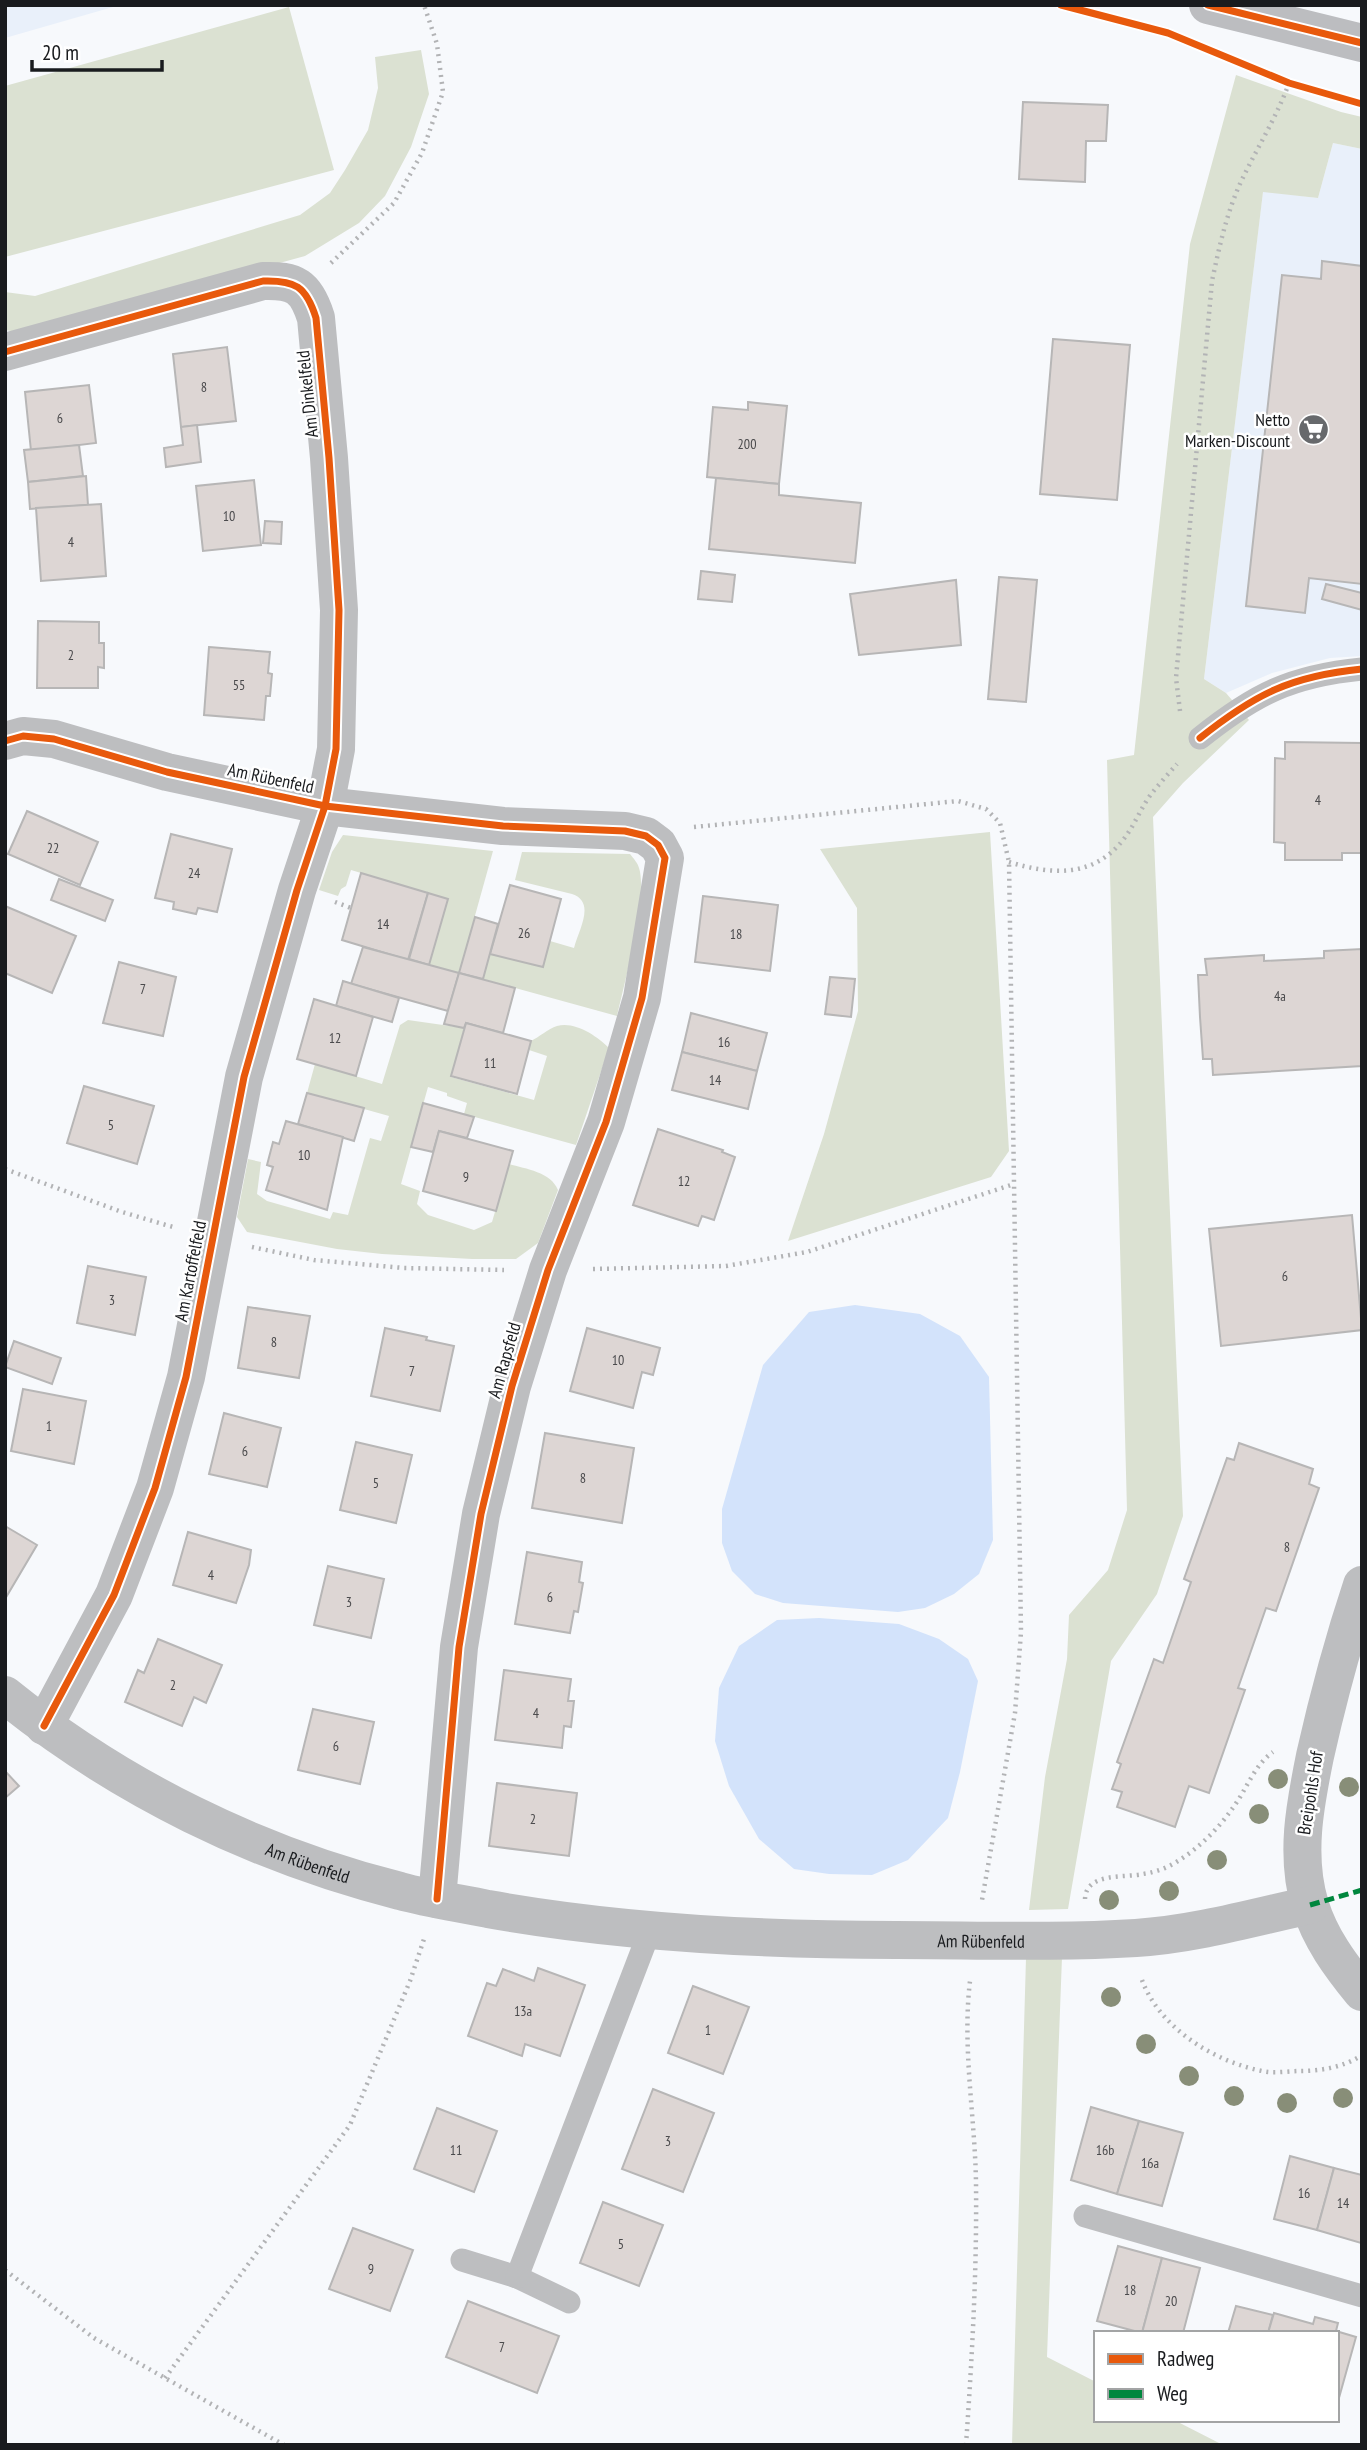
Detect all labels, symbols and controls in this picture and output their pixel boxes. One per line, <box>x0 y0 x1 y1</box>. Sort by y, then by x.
scale bar <box>32 28 161 72</box>
text: 20 m <box>42 39 79 66</box>
street label: Am Dinkelfeld <box>291 349 323 439</box>
house number: 8 <box>201 378 207 396</box>
place label: Netto Marken-Discount <box>1185 408 1290 452</box>
house number: 6 <box>57 409 63 427</box>
supermarket icon: Netto Marken-Discount <box>1296 412 1330 446</box>
house number: 200 <box>738 435 756 453</box>
house number: 10 <box>223 507 235 525</box>
house number: 4 <box>68 533 75 551</box>
house number: 2 <box>68 646 74 664</box>
house number: 55 <box>233 676 245 694</box>
street label: Am Rübenfeld <box>226 758 316 798</box>
house number: 4 <box>1315 791 1322 809</box>
house number: 22 <box>47 839 59 857</box>
house number: 24 <box>188 864 201 882</box>
house number: 14 <box>377 915 390 933</box>
house number: 26 <box>518 924 530 942</box>
house number: 18 <box>730 925 742 943</box>
house number: 7 <box>140 980 146 998</box>
house number: 4a <box>1274 987 1286 1005</box>
house number: 12 <box>329 1029 341 1047</box>
house number: 16 <box>718 1033 730 1051</box>
house number: 11 <box>484 1054 496 1072</box>
house number: 14 <box>709 1071 722 1089</box>
house number: 5 <box>108 1116 114 1134</box>
house number: 10 <box>298 1146 310 1164</box>
house number: 9 <box>463 1168 469 1186</box>
house number: 12 <box>678 1172 690 1190</box>
street label: Am Kartoffelfeld <box>169 1219 211 1323</box>
house number: 6 <box>1282 1267 1288 1285</box>
house number: 3 <box>109 1291 115 1309</box>
street label: Am Rapsfeld <box>482 1319 526 1401</box>
house number: 8 <box>271 1333 277 1351</box>
house number: 10 <box>612 1351 624 1369</box>
house number: 7 <box>409 1362 415 1380</box>
house number: 1 <box>46 1417 52 1435</box>
house number: 6 <box>242 1442 248 1460</box>
house number: 8 <box>580 1469 586 1487</box>
house number: 5 <box>373 1474 379 1492</box>
house number: 8 <box>1284 1538 1290 1556</box>
house number: 4 <box>208 1566 215 1584</box>
house number: 6 <box>547 1588 553 1606</box>
house number: 3 <box>346 1593 352 1611</box>
house number: 2 <box>170 1676 176 1694</box>
house number: 4 <box>533 1704 540 1722</box>
house number: 6 <box>333 1737 339 1755</box>
street label: Breipohls Hof <box>1292 1748 1328 1836</box>
house number: 2 <box>530 1810 536 1828</box>
street label: Am Rübenfeld <box>263 1837 353 1888</box>
street label: Am Rübenfeld <box>937 1929 1025 1952</box>
house number: 13a <box>514 2002 532 2020</box>
house number: 1 <box>705 2021 711 2039</box>
house number: 3 <box>665 2132 671 2150</box>
house number: 11 <box>450 2141 462 2159</box>
house number: 16b <box>1096 2141 1114 2159</box>
house number: 16a <box>1141 2154 1159 2172</box>
house number: 16 <box>1298 2184 1310 2202</box>
house number: 14 <box>1337 2194 1350 2212</box>
house number: 5 <box>618 2235 624 2253</box>
house number: 9 <box>368 2260 374 2278</box>
house number: 18 <box>1124 2281 1136 2299</box>
house number: 20 <box>1165 2292 1177 2310</box>
legend <box>1094 2331 1339 2422</box>
house number: 7 <box>499 2338 505 2356</box>
text: Radweg <box>1157 2345 1214 2372</box>
text: Weg <box>1157 2380 1188 2407</box>

